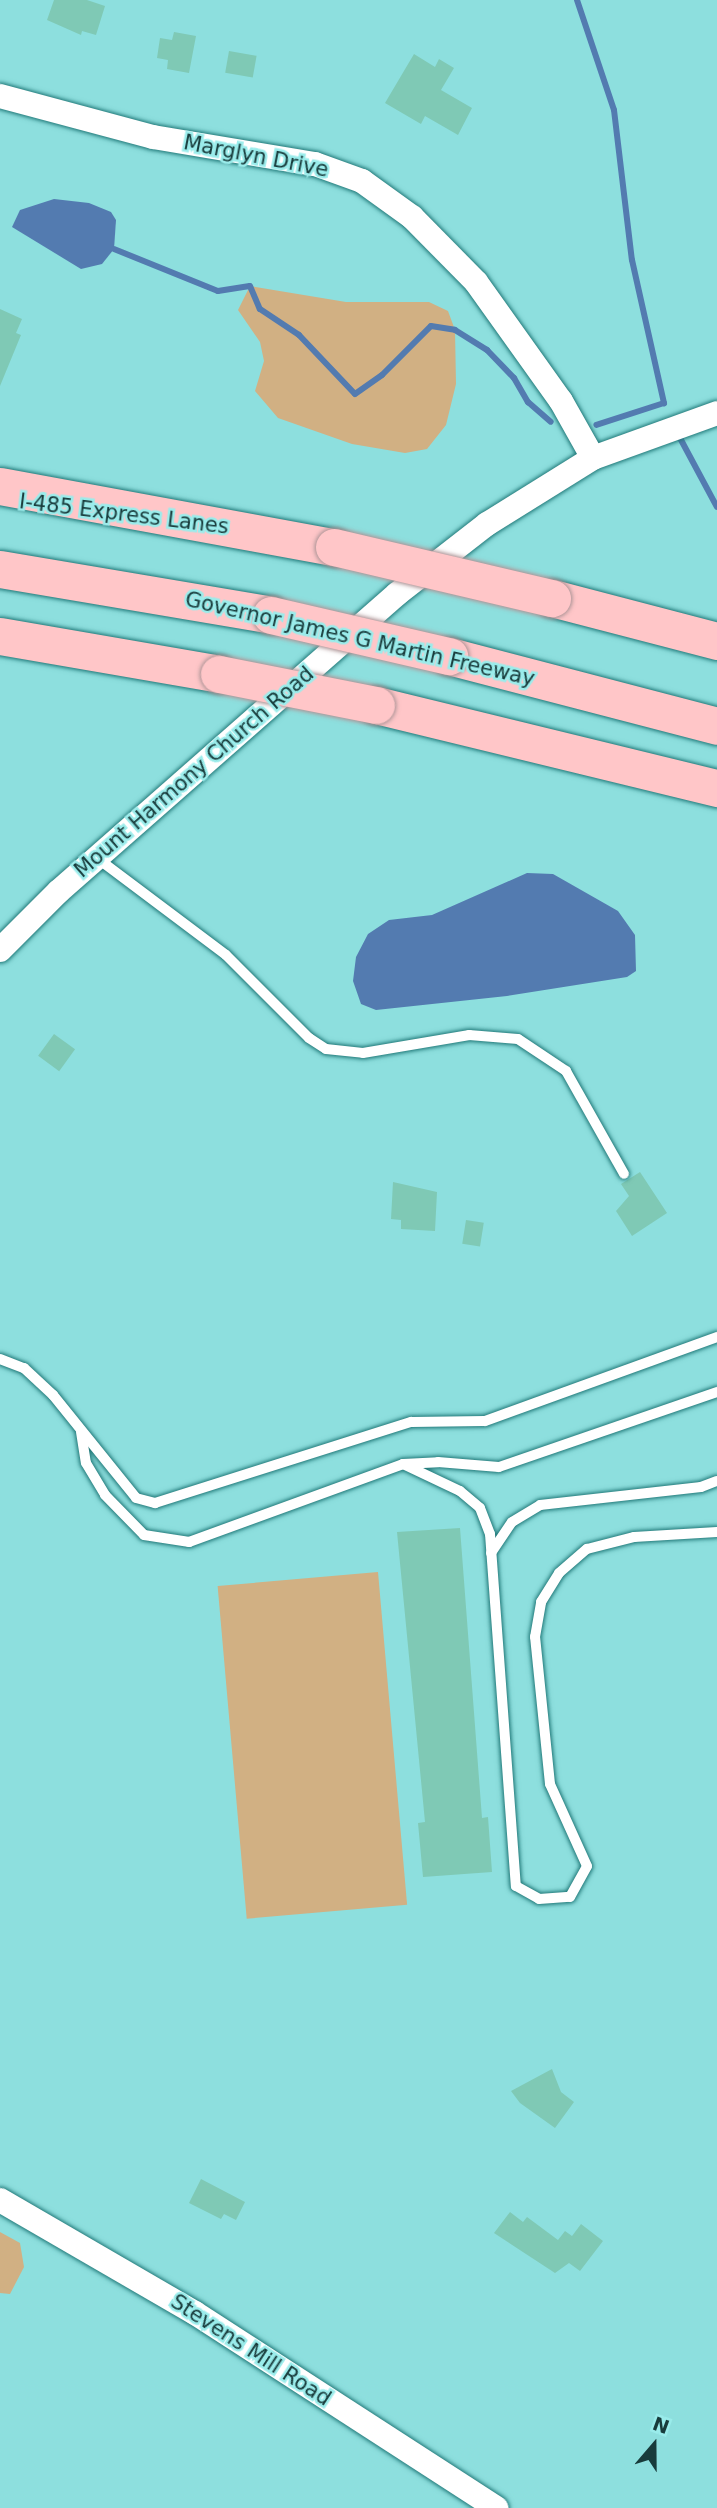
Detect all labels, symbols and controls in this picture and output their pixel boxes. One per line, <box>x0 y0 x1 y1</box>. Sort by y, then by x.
street label: Marglyn Drive <box>182 130 330 182</box>
street label: I-485 Express Lanes <box>18 489 230 539</box>
street label: Governor James G Martin Freeway <box>183 586 537 692</box>
street label: Mount Harmony Church Road <box>69 661 319 883</box>
street label: Stevens Mill Road <box>166 2289 336 2411</box>
north arrow <box>619 2410 689 2480</box>
text: N <box>650 2412 672 2438</box>

